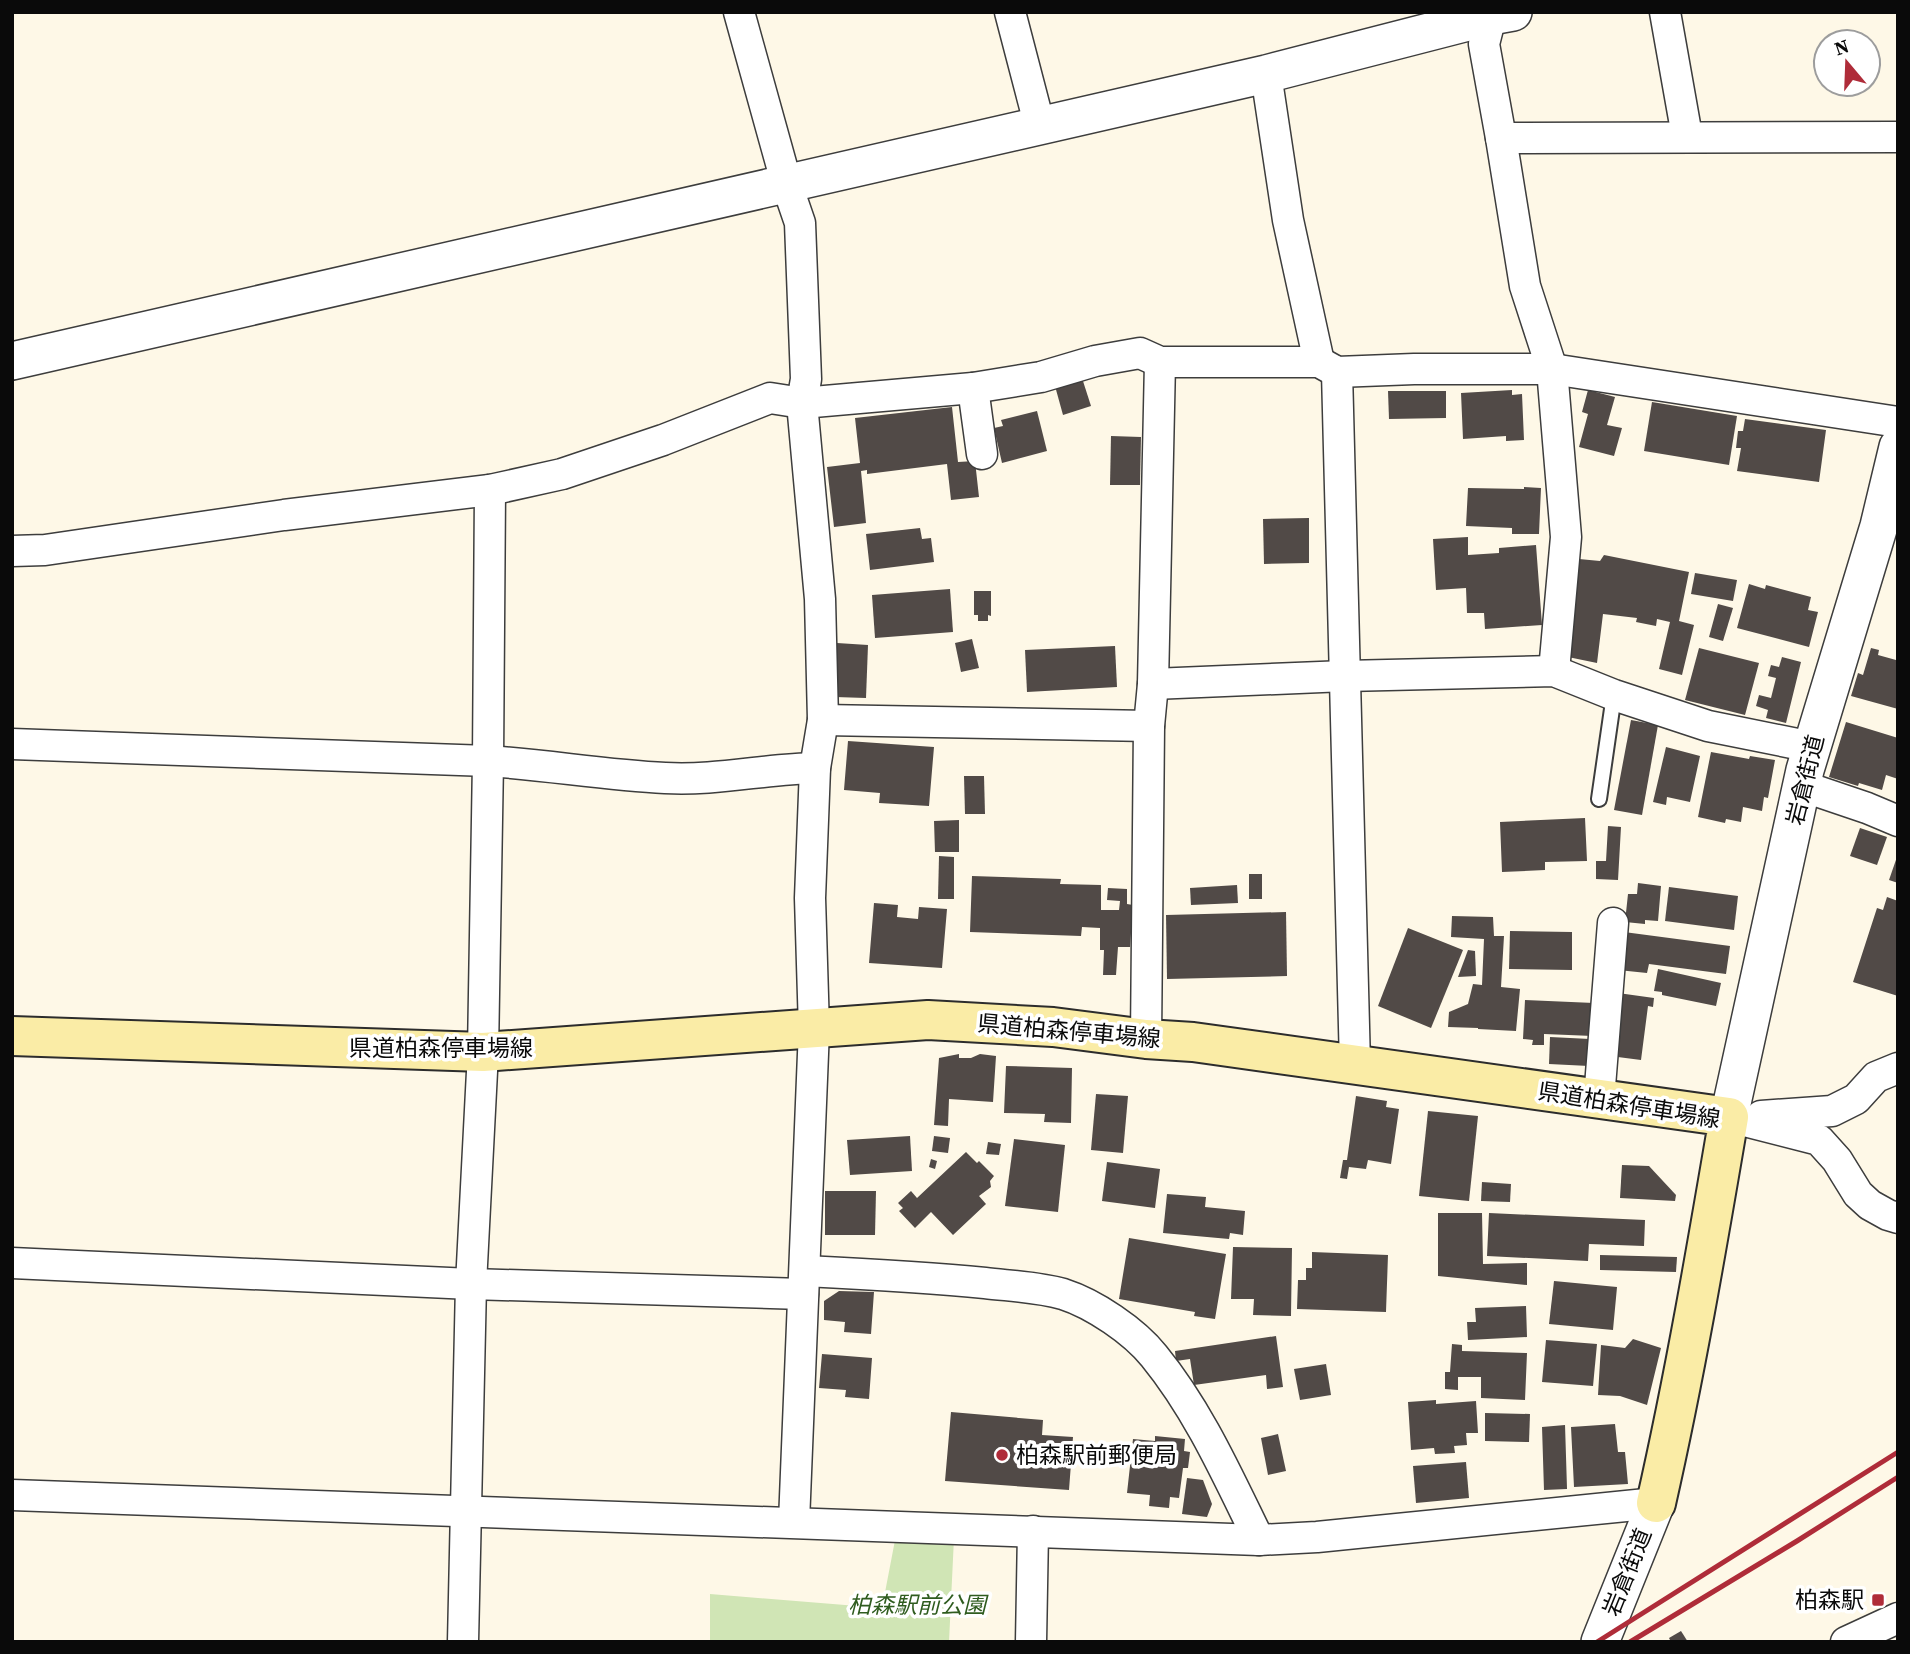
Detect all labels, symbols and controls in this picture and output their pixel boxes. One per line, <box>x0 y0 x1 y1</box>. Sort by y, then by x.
north arrow <box>1812 28 1882 98</box>
text: N <box>1831 32 1852 61</box>
street label: 岩倉街道 <box>1778 731 1832 829</box>
street label: 県道柏森停車場線 <box>976 1007 1162 1055</box>
street label: 県道柏森停車場線 <box>349 1032 533 1064</box>
street label: 県道柏森停車場線 <box>1536 1075 1722 1135</box>
place label: 柏森駅前郵便局 <box>1016 1439 1177 1471</box>
marker: 柏森駅前郵便局 <box>994 1447 1010 1463</box>
street label: 岩倉街道 <box>1595 1523 1659 1621</box>
place label: 柏森駅 <box>1795 1584 1864 1616</box>
park label: 柏森駅前公園 <box>848 1589 989 1621</box>
marker: 柏森駅 <box>1870 1592 1886 1608</box>

